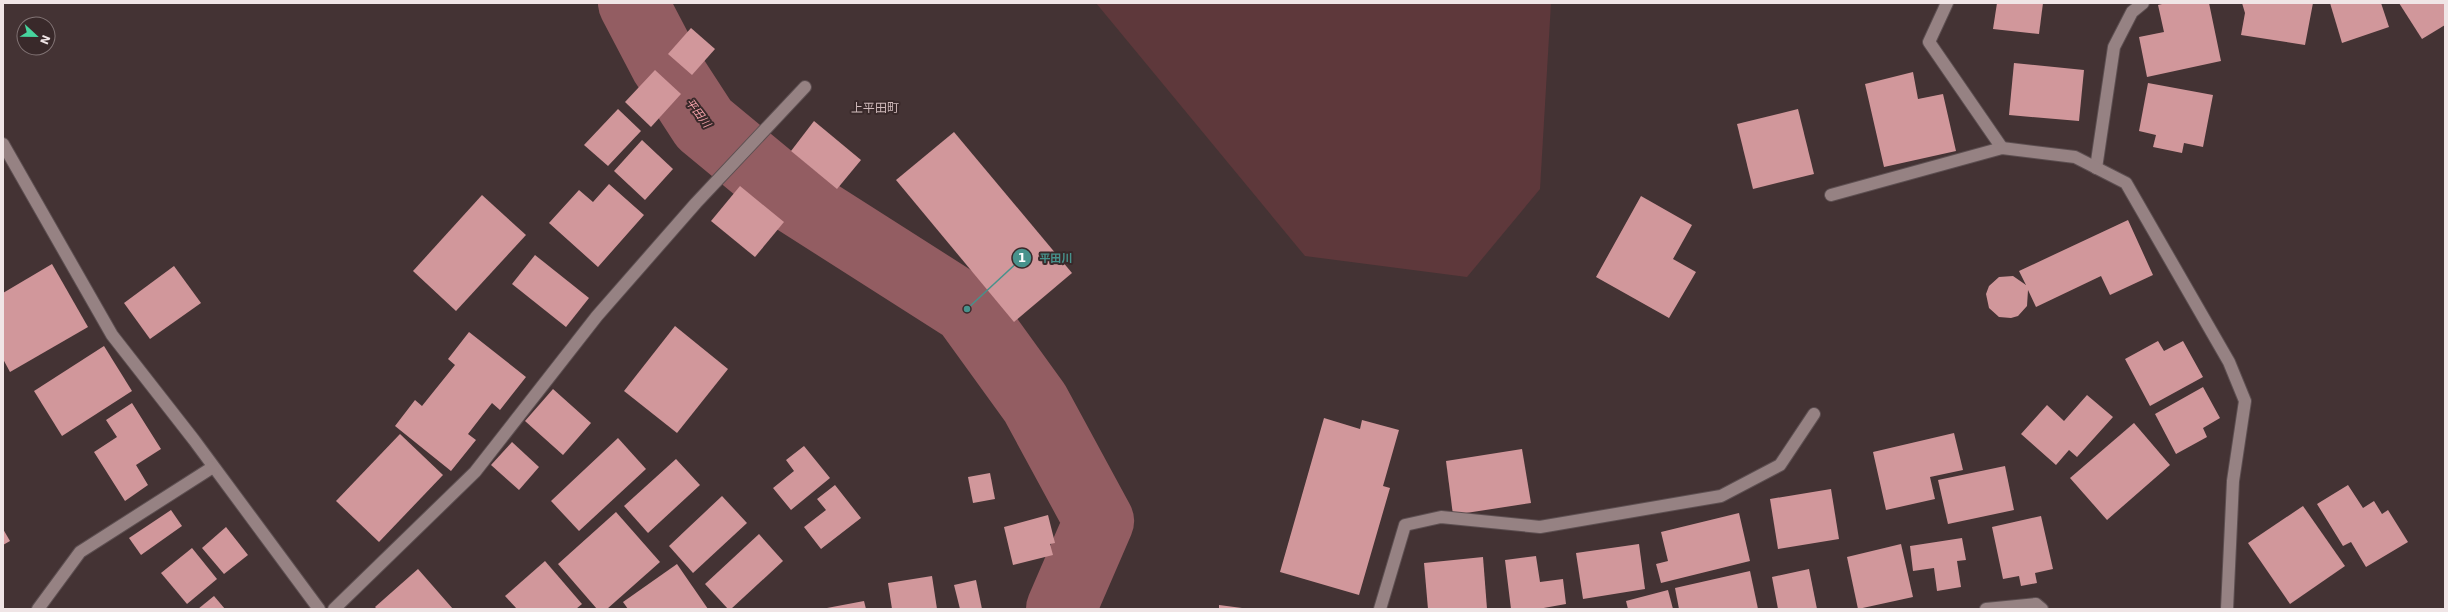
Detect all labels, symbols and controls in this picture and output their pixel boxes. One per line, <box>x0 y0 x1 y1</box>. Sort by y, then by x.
north arrow <box>16 16 56 56</box>
text: N <box>37 33 53 46</box>
water label: 平田川 <box>683 96 714 131</box>
district label: 上平田町 <box>851 101 899 115</box>
callout: 平田川 <box>1012 246 1081 269</box>
text: 1 <box>1018 251 1026 265</box>
text: 平田川 <box>1040 252 1073 265</box>

